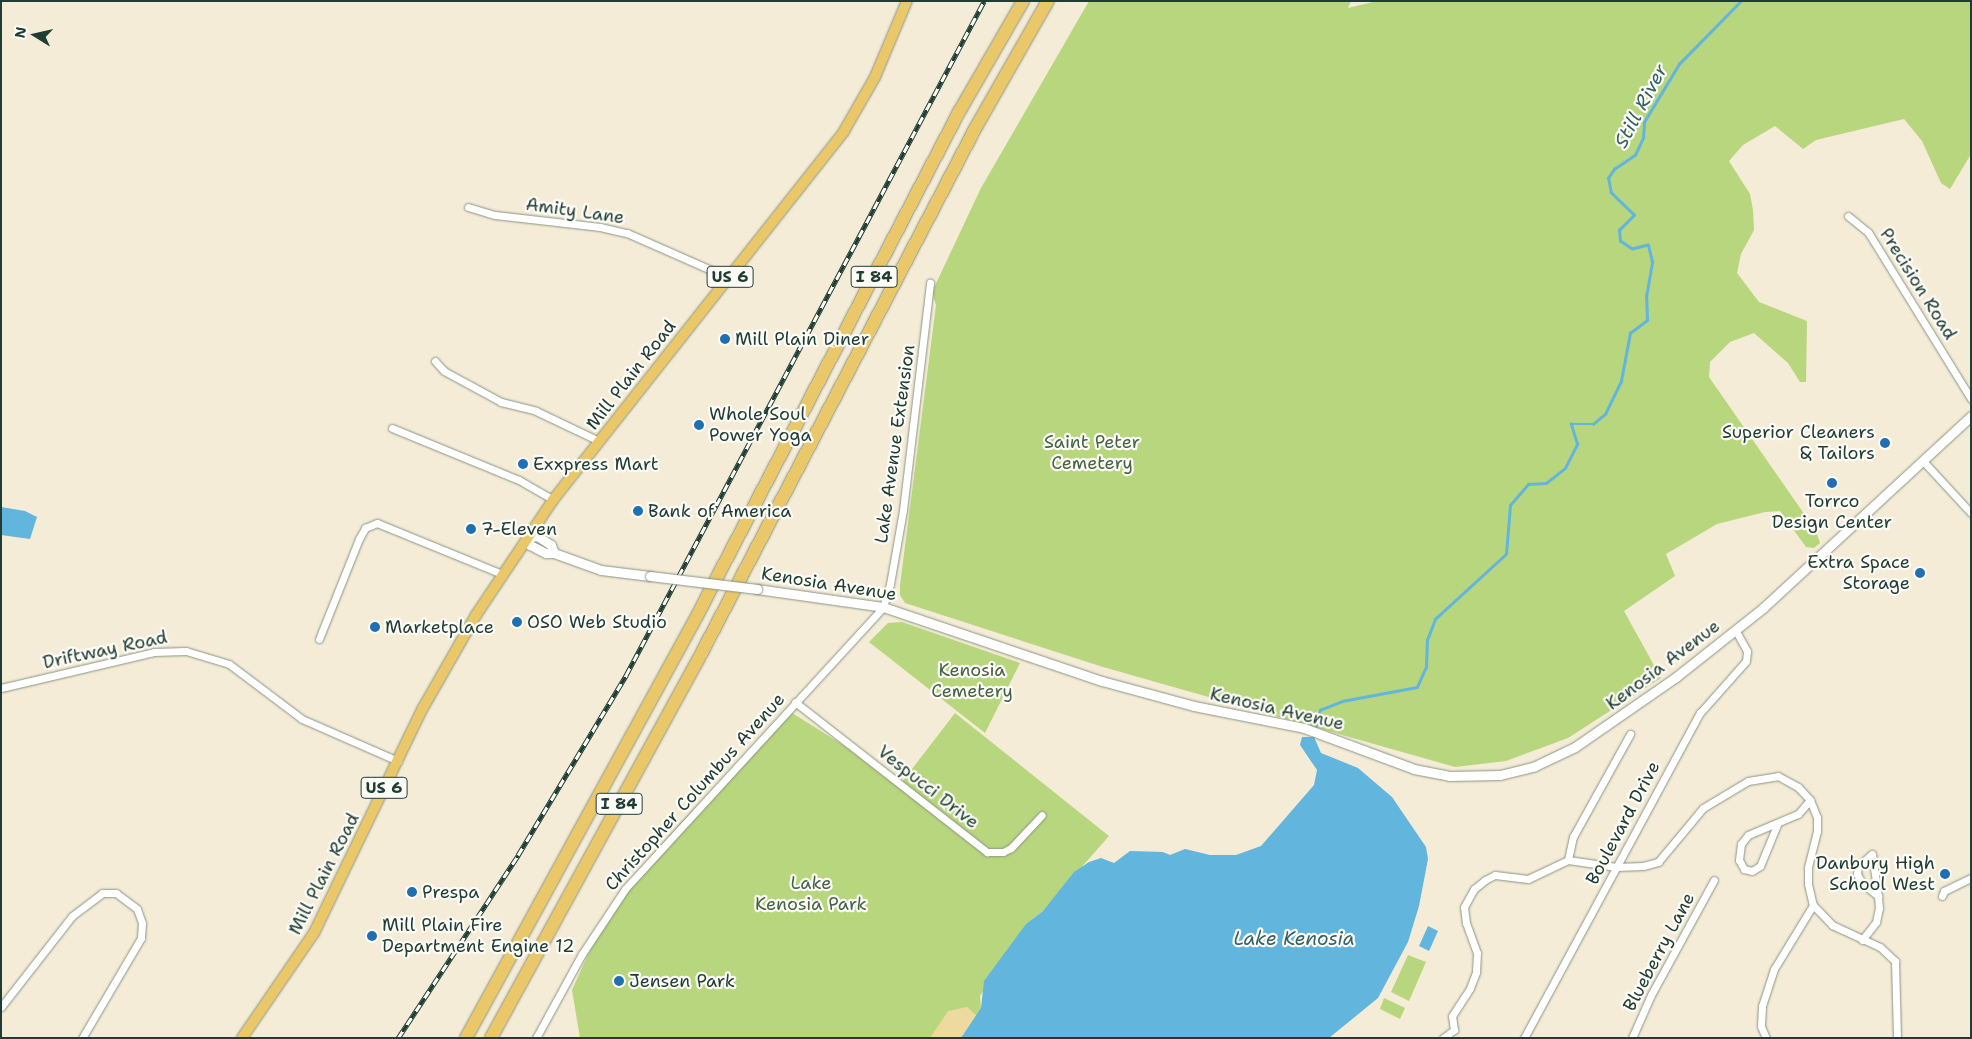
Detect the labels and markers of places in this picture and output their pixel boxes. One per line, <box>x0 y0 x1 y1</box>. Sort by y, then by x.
place label: Mill Plain Diner <box>735 328 869 350</box>
marker: Mill Plain Diner <box>719 333 731 345</box>
place label: Whole Soul Power Yoga <box>709 404 812 446</box>
marker: Whole Soul Power Yoga <box>693 419 705 431</box>
place label: Superior Cleaners & Tailors <box>1722 422 1875 464</box>
marker: Superior Cleaners & Tailors <box>1879 437 1891 449</box>
place label: Exxpress Mart <box>533 453 658 475</box>
marker: Exxpress Mart <box>517 458 529 470</box>
marker: Torrco Design Center <box>1826 477 1838 489</box>
place label: Torrco Design Center <box>1772 491 1892 534</box>
place label: Bank of America <box>648 500 792 522</box>
marker: Bank of America <box>632 505 644 517</box>
place label: 7-Eleven <box>481 518 557 540</box>
marker: 7-Eleven <box>465 523 477 535</box>
place label: Extra Space Storage <box>1807 552 1910 594</box>
marker: Extra Space Storage <box>1914 567 1926 579</box>
place label: OSO Web Studio <box>527 611 667 633</box>
place label: Marketplace <box>385 616 494 638</box>
marker: OSO Web Studio <box>511 616 523 628</box>
marker: Marketplace <box>369 621 381 633</box>
place label: Danbury High School West <box>1816 853 1935 896</box>
marker: Danbury High School West <box>1939 868 1951 880</box>
place label: Prespa <box>422 881 480 903</box>
marker: Prespa <box>406 886 418 898</box>
place label: Mill Plain Fire Department Engine 12 <box>382 915 575 958</box>
marker: Mill Plain Fire Department Engine 12 <box>366 930 378 942</box>
place label: Jensen Park <box>629 970 735 992</box>
marker: Jensen Park <box>613 975 625 987</box>

